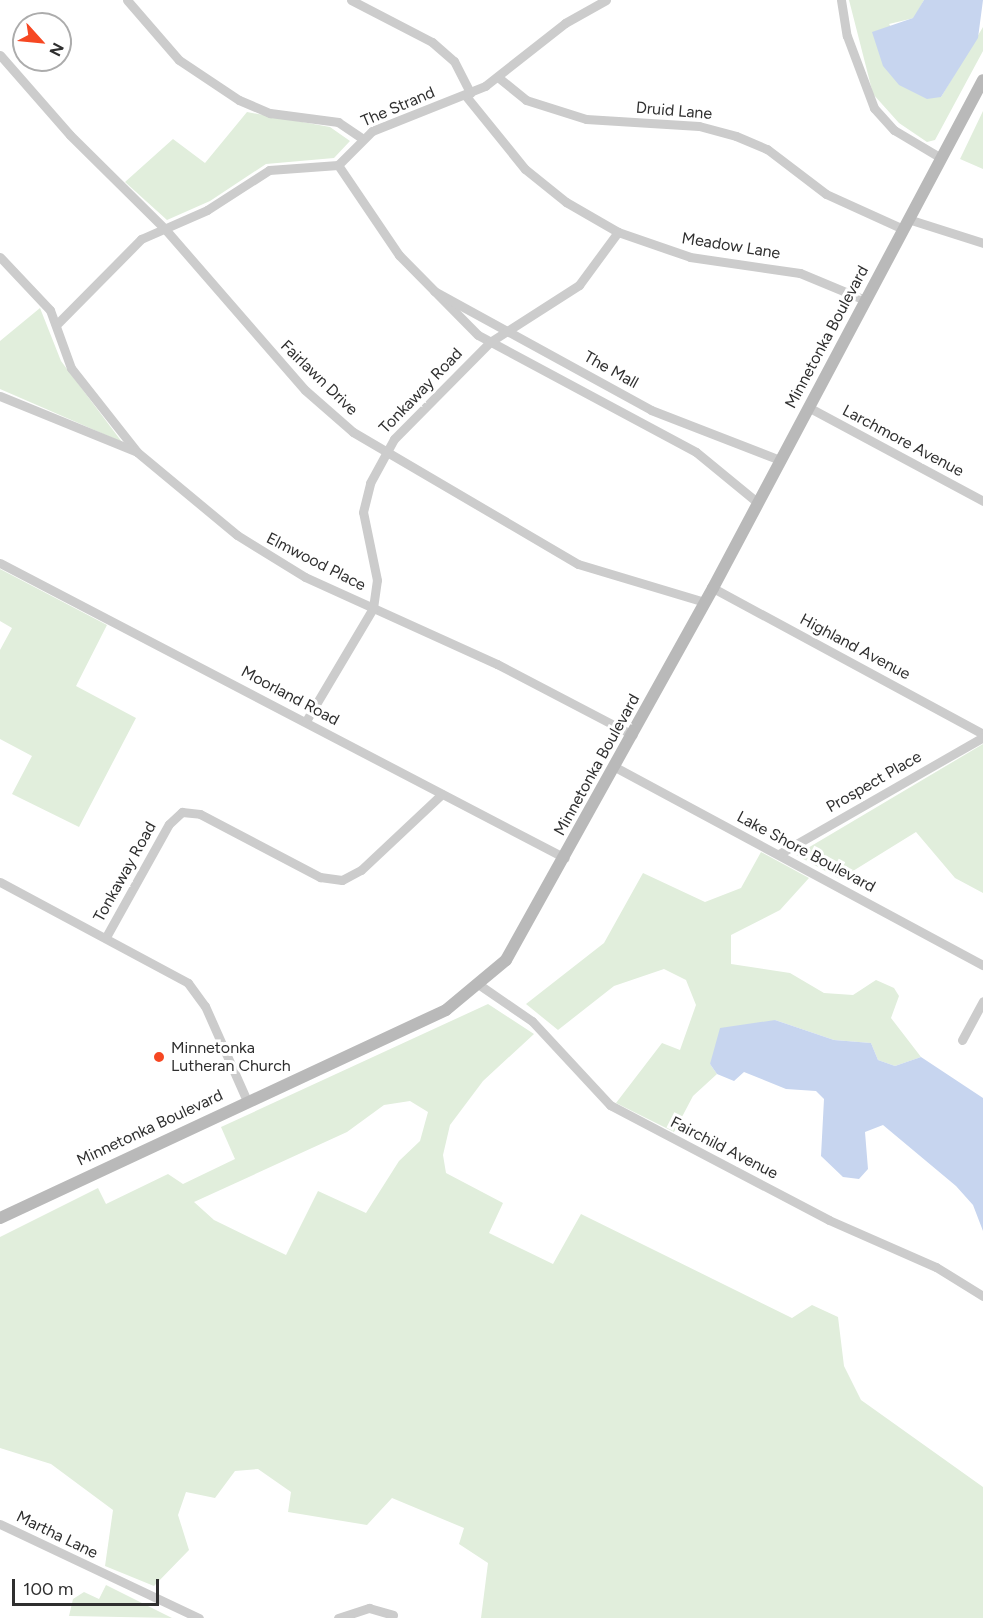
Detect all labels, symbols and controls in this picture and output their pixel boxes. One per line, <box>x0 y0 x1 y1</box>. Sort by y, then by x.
north arrow <box>12 12 72 72</box>
text: N <box>45 40 68 59</box>
street label: The Strand <box>358 83 438 131</box>
street label: Druid Lane <box>635 98 713 124</box>
street label: Meadow Lane <box>680 229 782 263</box>
street label: Minnetonka Boulevard <box>781 262 873 412</box>
street label: Fairlawn Drive <box>276 336 362 420</box>
street label: Tonkaway Road <box>375 344 467 438</box>
street label: The Mall <box>580 347 642 393</box>
street label: Larchmore Avenue <box>839 401 967 481</box>
street label: Elmwood Place <box>263 529 369 595</box>
street label: Highland Avenue <box>797 610 913 684</box>
street label: Moorland Road <box>238 662 342 730</box>
street label: Minnetonka Boulevard <box>550 691 644 839</box>
street label: Prospect Place <box>823 747 925 817</box>
street label: Lake Shore Boulevard <box>734 807 878 897</box>
street label: Tonkaway Road <box>90 819 160 925</box>
place label: Minnetonka Lutheran Church <box>171 1038 291 1076</box>
marker: Minnetonka Lutheran Church <box>152 1050 166 1064</box>
street label: Minnetonka Boulevard <box>74 1086 226 1170</box>
street label: Fairchild Avenue <box>667 1113 781 1183</box>
street label: Martha Lane <box>13 1507 101 1563</box>
scale bar <box>15 1567 162 1605</box>
text: 100 m <box>23 1578 73 1600</box>

